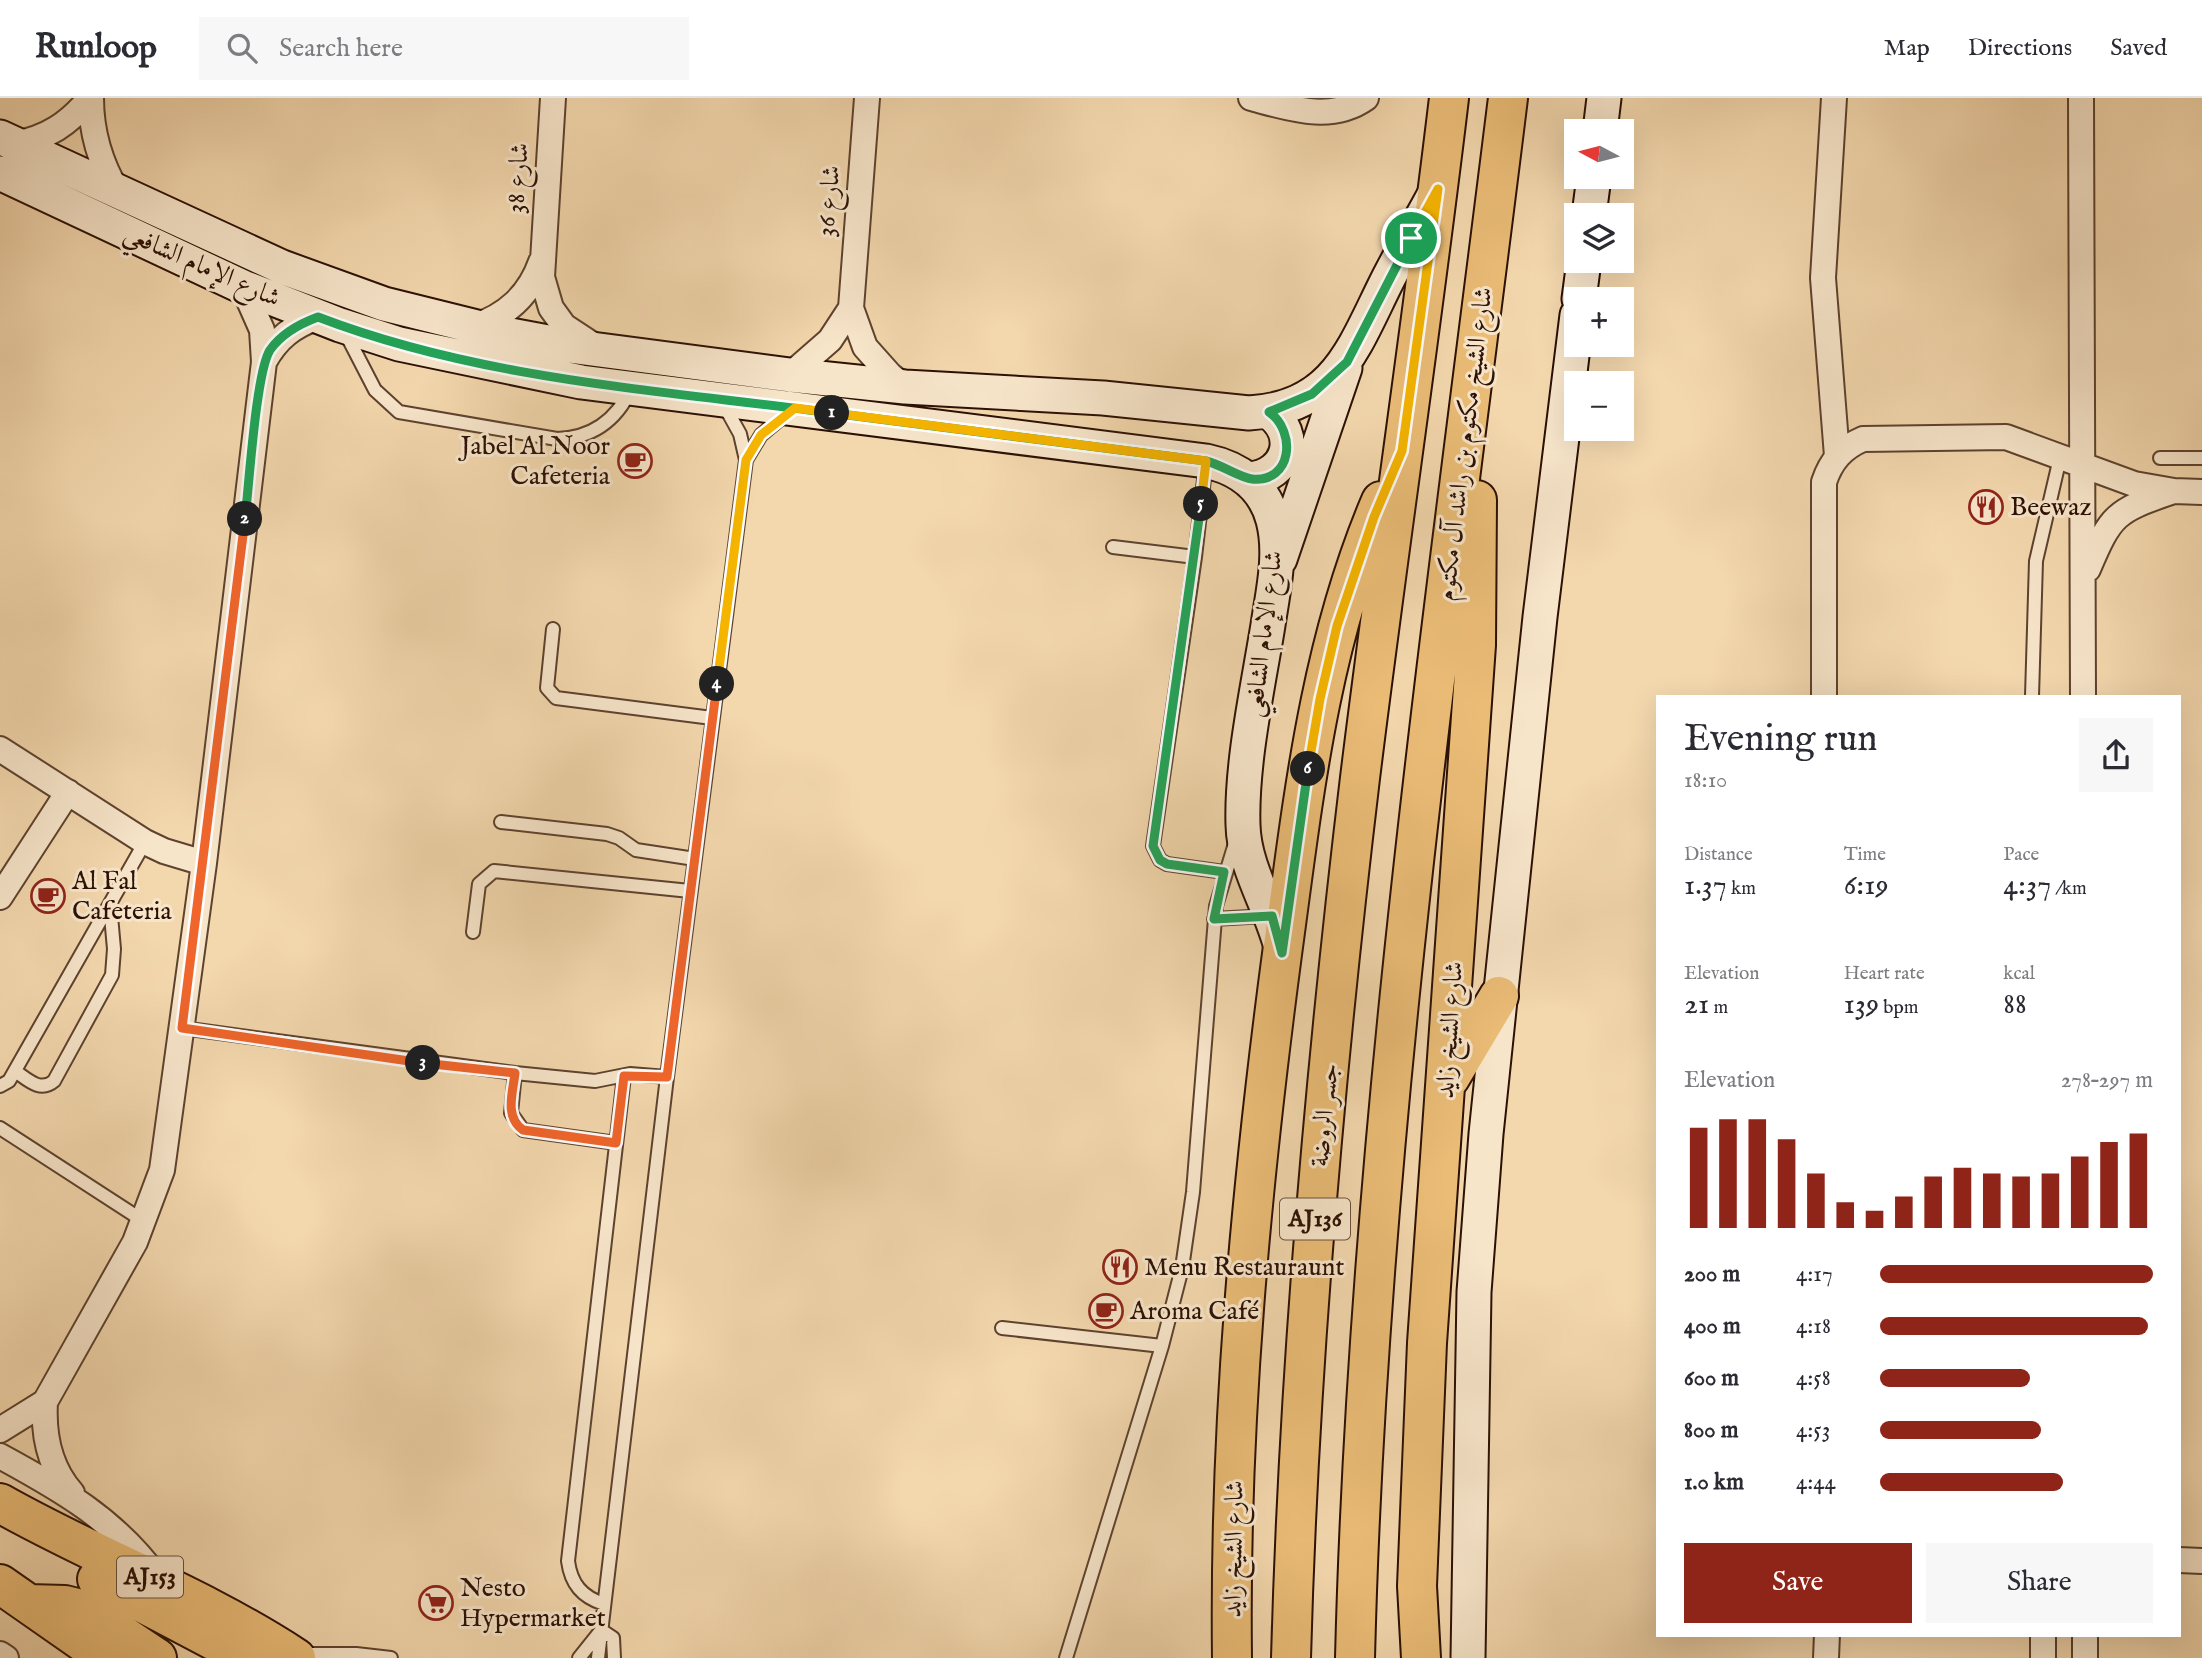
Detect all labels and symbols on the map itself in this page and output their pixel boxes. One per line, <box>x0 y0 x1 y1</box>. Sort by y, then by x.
north arrow <box>1564 119 1634 189</box>
street label: شارع 38 <box>499 142 541 215</box>
street label: شارع 36 <box>809 164 853 238</box>
pin <box>1381 208 1441 268</box>
street label: شارع الإمام الشافعي <box>116 217 286 321</box>
street label: شارع الشيخ مكتوم بن راشد آل مكتوم <box>1429 285 1507 603</box>
pin: 1 <box>814 396 850 430</box>
place label: Jabel Al Noor Cafeteria <box>458 430 611 493</box>
cafe icon: Jabel Al Noor Cafeteria <box>616 442 654 480</box>
pin: 5 <box>1184 486 1218 522</box>
restaurant icon: Beewaz <box>1967 488 2005 526</box>
place label: Beewaz <box>2010 491 2091 524</box>
pin: 2 <box>228 502 262 536</box>
street label: شارع الإمام الشافعي <box>1237 549 1297 720</box>
pin: 4 <box>700 666 734 702</box>
pin: 6 <box>1290 752 1326 786</box>
place label: Al Fal Cafeteria <box>71 865 172 928</box>
cafe icon: Al Fal Cafeteria <box>29 877 67 915</box>
street label: شارع الشيخ زايد <box>1429 960 1477 1100</box>
pin: 3 <box>406 1046 440 1080</box>
street label: جسر الروضة <box>1303 1061 1347 1169</box>
road number: AJ136 <box>1280 1198 1350 1240</box>
restaurant icon: Menu Restauraunt <box>1101 1248 1139 1286</box>
place label: Menu Restauraunt <box>1144 1251 1344 1284</box>
cafe icon: Aroma Café <box>1087 1292 1125 1330</box>
place label: Aroma Café <box>1129 1295 1259 1328</box>
street label: شارع الشيخ زايد <box>1216 1480 1258 1618</box>
road number: AJ153 <box>117 1556 183 1597</box>
place label: Nesto Hypermarket <box>460 1572 606 1635</box>
supermarket icon: Nesto Hypermarket <box>417 1584 455 1622</box>

